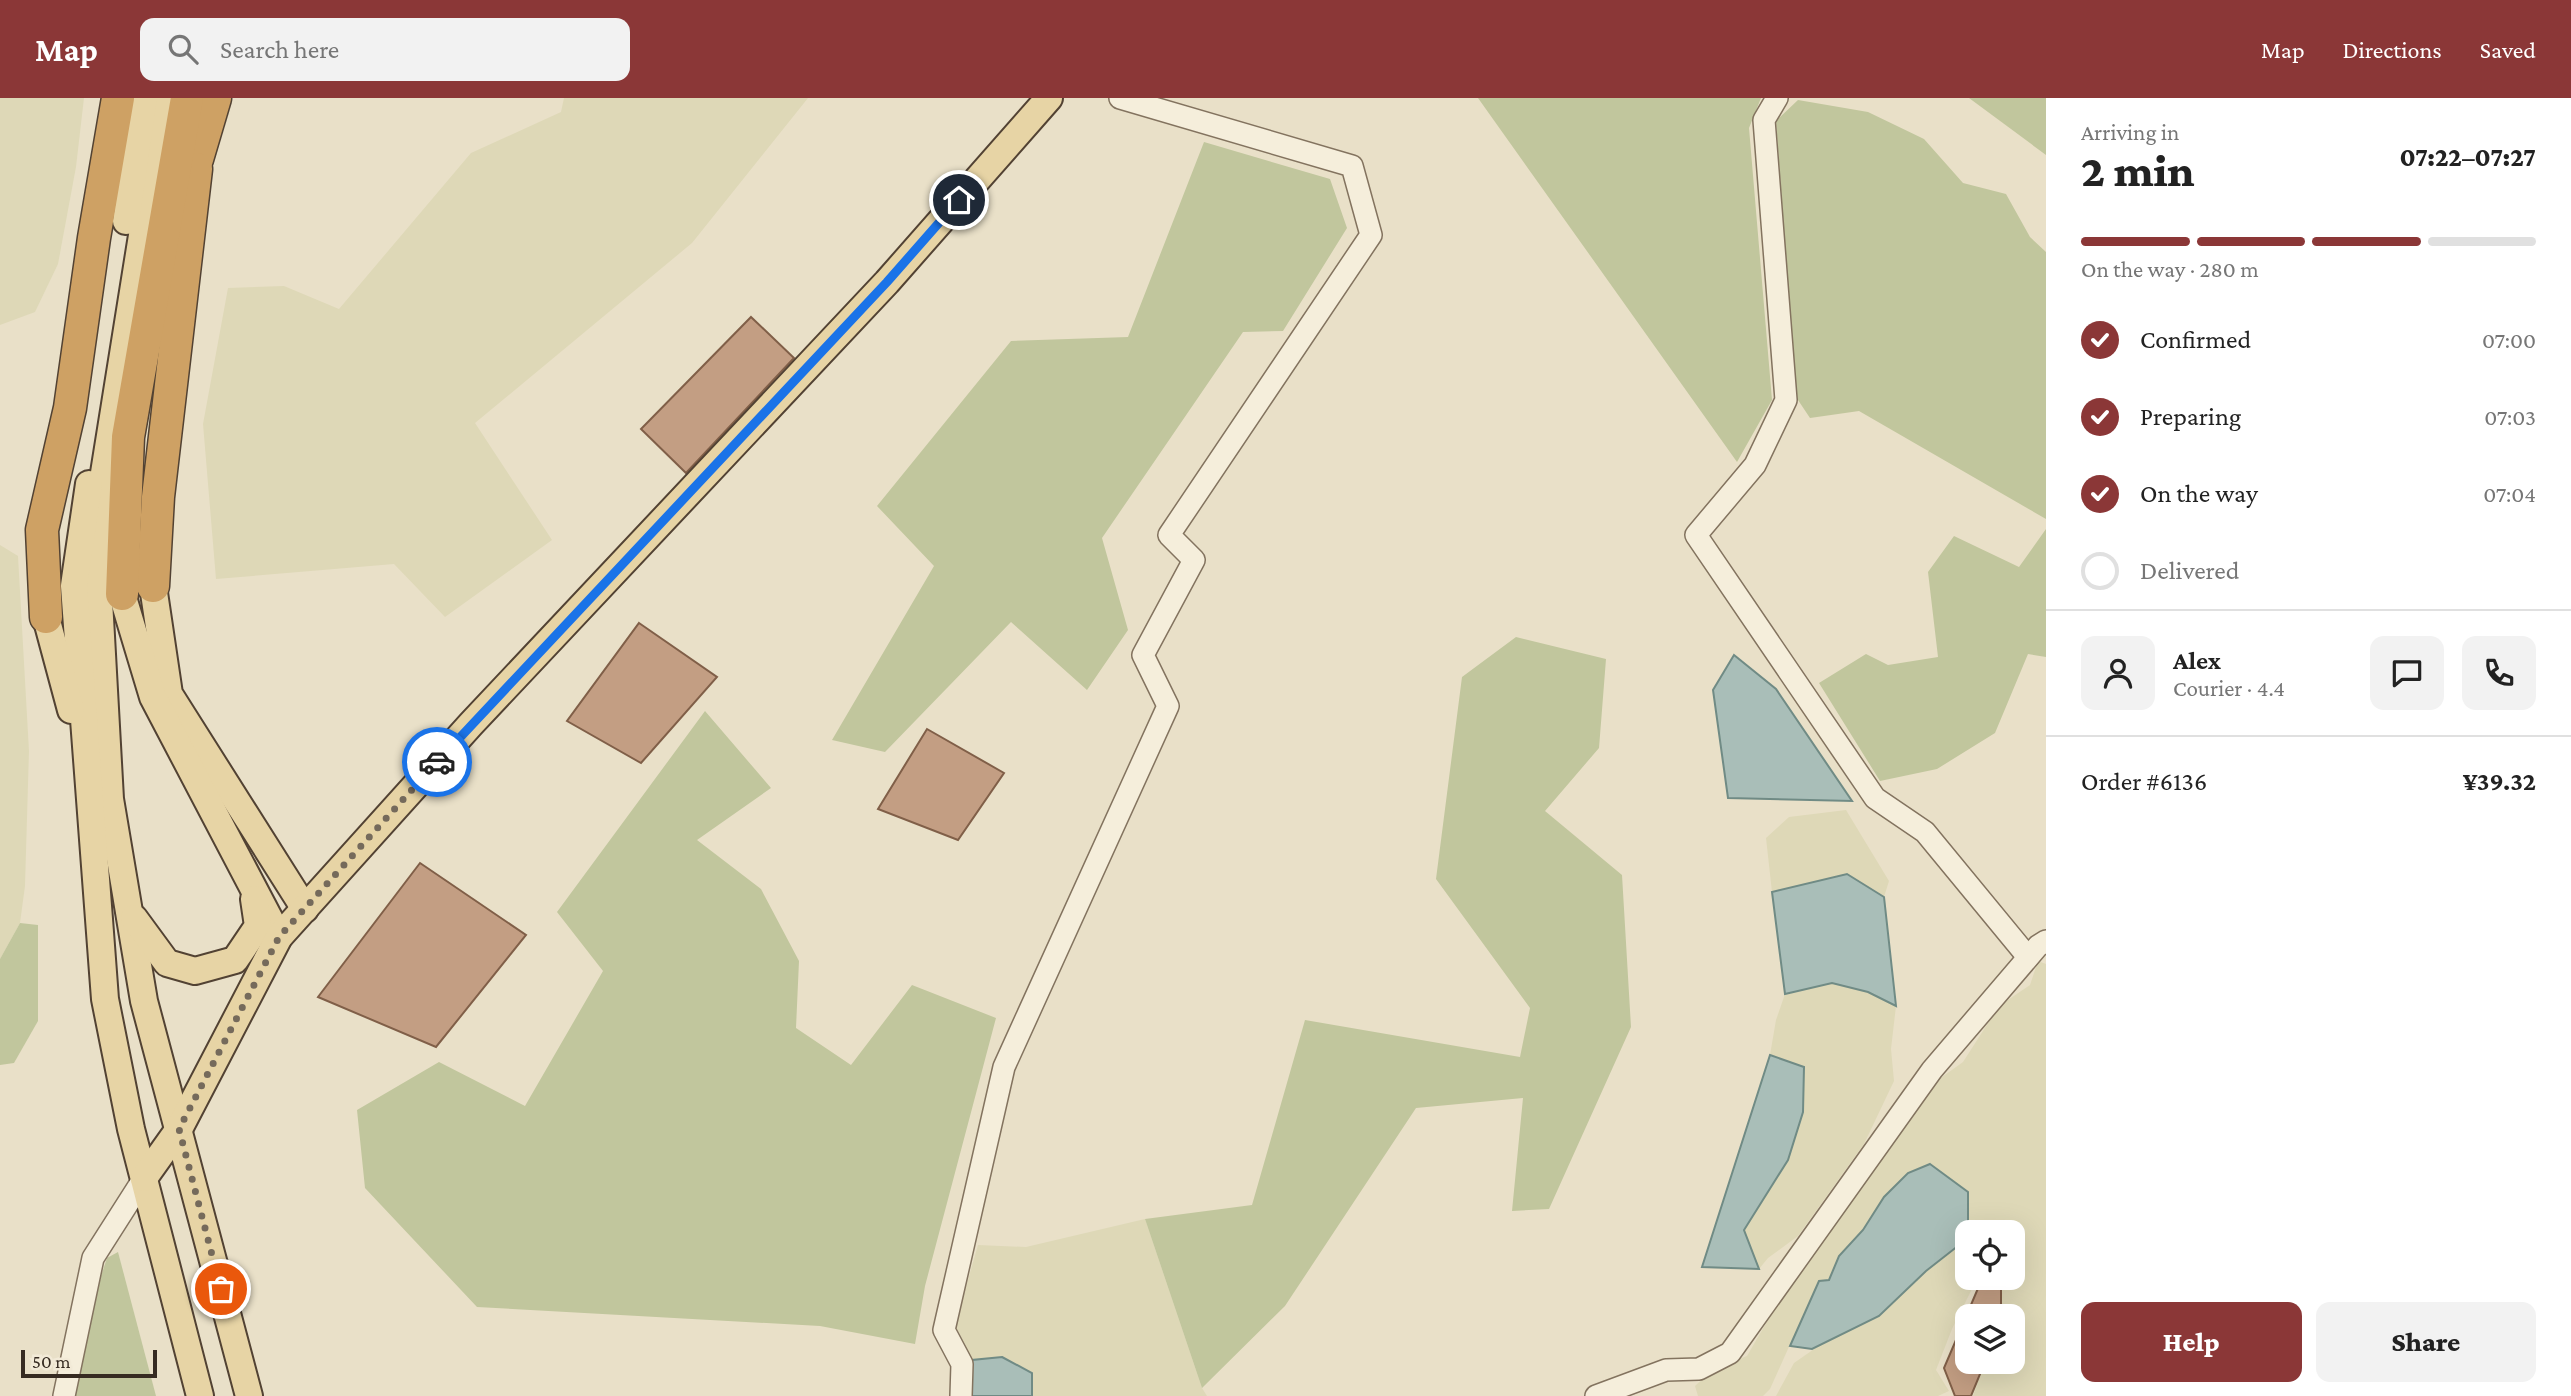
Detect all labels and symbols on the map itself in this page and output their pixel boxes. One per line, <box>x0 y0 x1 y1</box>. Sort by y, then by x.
pin <box>929 170 989 230</box>
courier <box>402 727 472 797</box>
pin <box>191 1259 251 1319</box>
scale bar <box>21 1347 158 1379</box>

